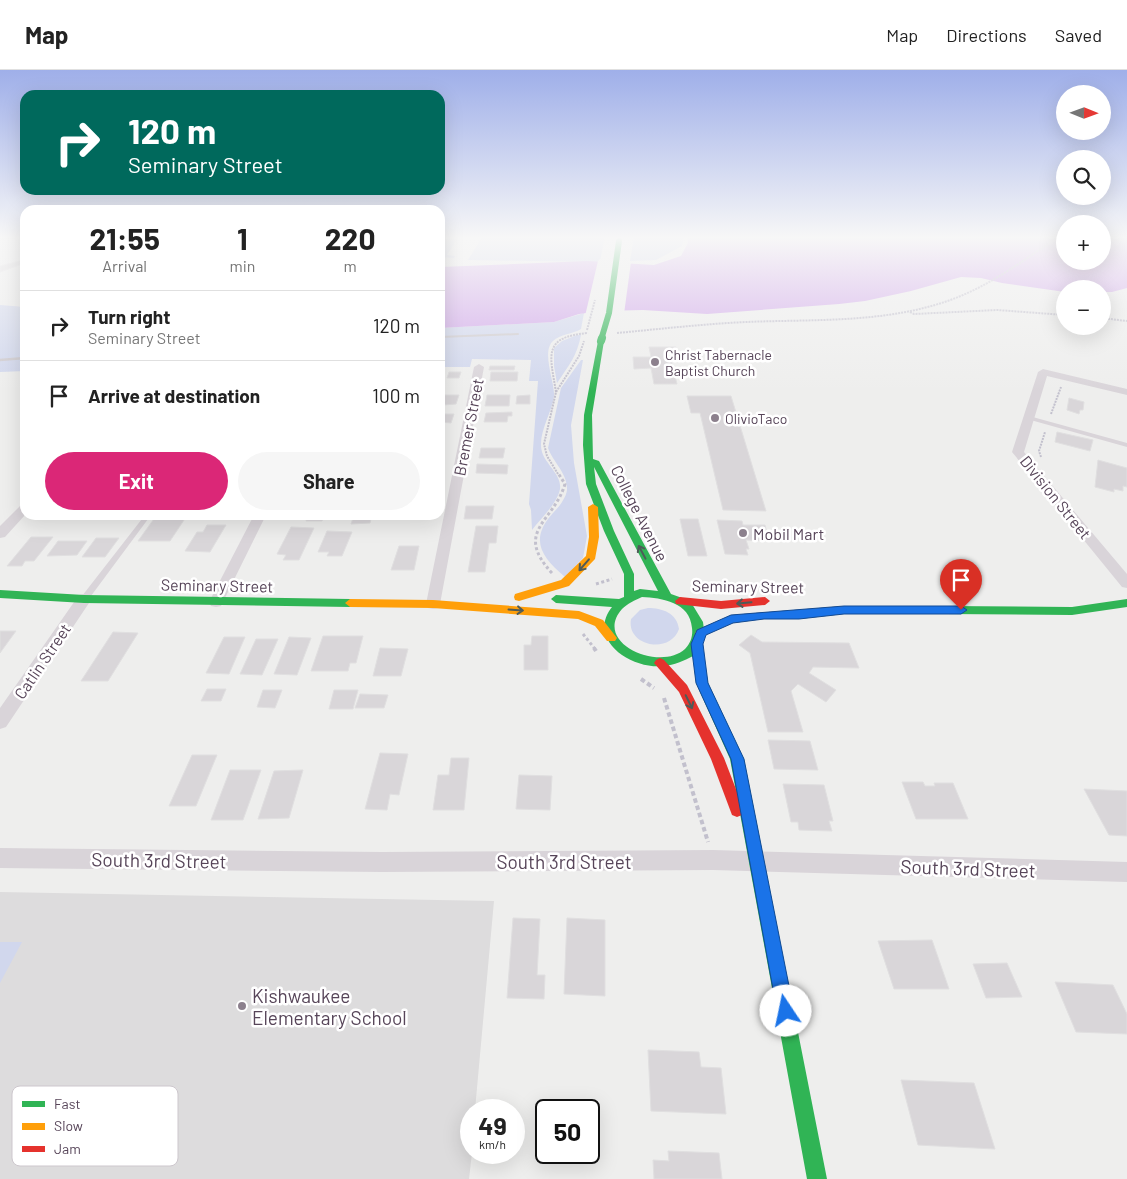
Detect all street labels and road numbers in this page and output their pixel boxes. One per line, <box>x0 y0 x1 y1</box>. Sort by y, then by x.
street label: Bremer Street <box>449 377 487 477</box>
street label: Division Street <box>1017 452 1095 542</box>
street label: College Avenue <box>608 462 672 564</box>
street label: Seminary Street <box>161 575 273 595</box>
street label: Seminary Street <box>692 576 804 596</box>
street label: Catlin Street <box>10 620 74 702</box>
street label: South 3rd Street <box>91 847 227 873</box>
street label: South 3rd Street <box>496 850 632 873</box>
street label: South 3rd Street <box>900 854 1036 882</box>

